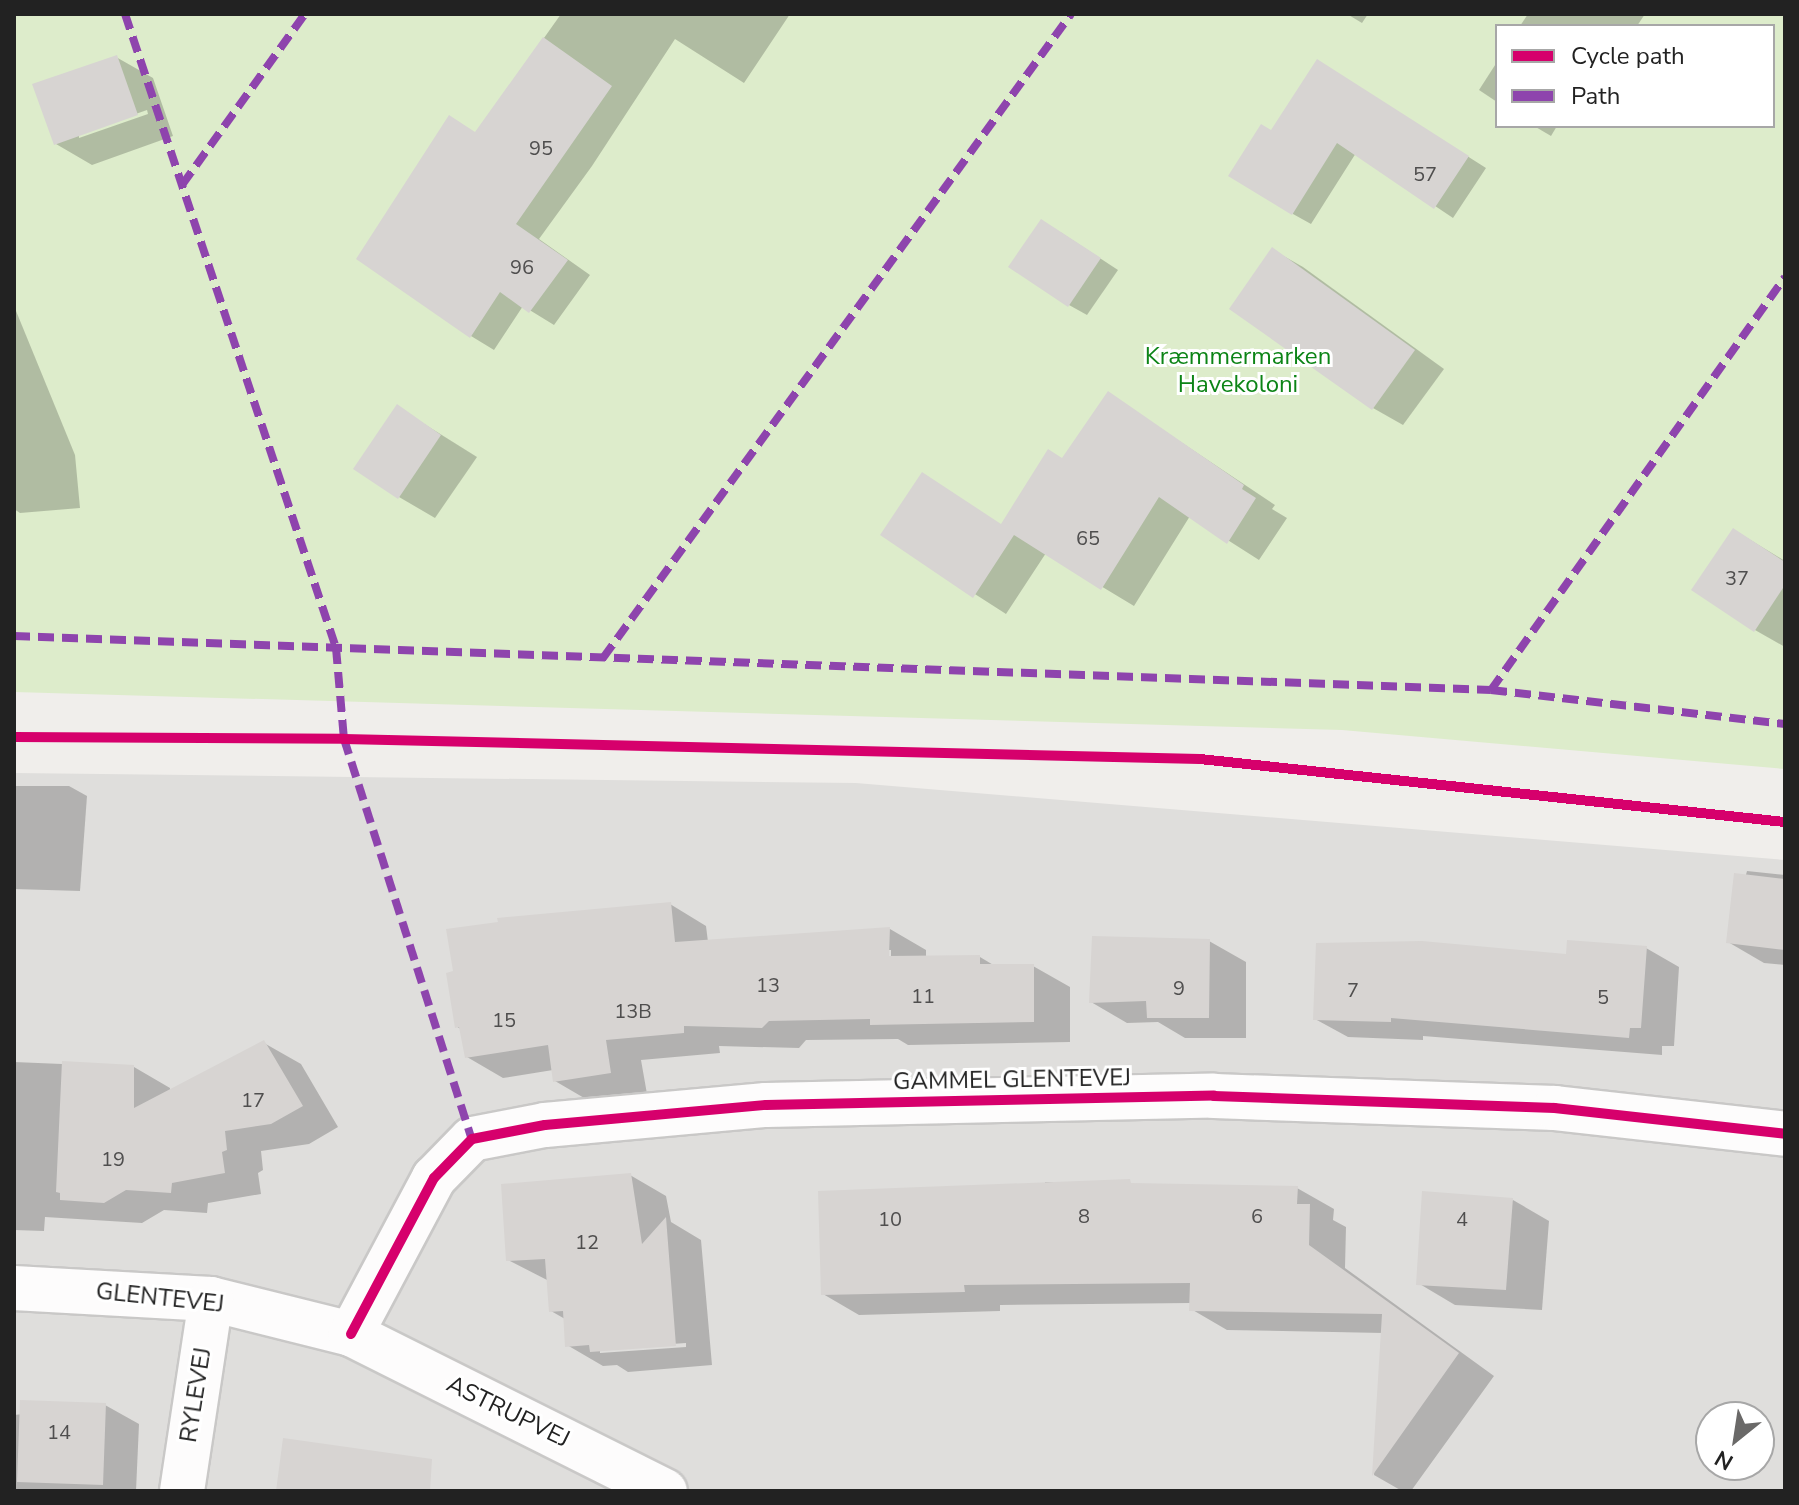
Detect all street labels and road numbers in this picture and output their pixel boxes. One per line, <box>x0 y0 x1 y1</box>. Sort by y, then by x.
street label: GAMMEL GLENTEVEJ <box>893 1064 1131 1096</box>
street label: GLENTEVEJ <box>94 1277 226 1319</box>
street label: RYLEVEJ <box>174 1345 218 1445</box>
street label: ASTRUPVEJ <box>442 1370 574 1454</box>

